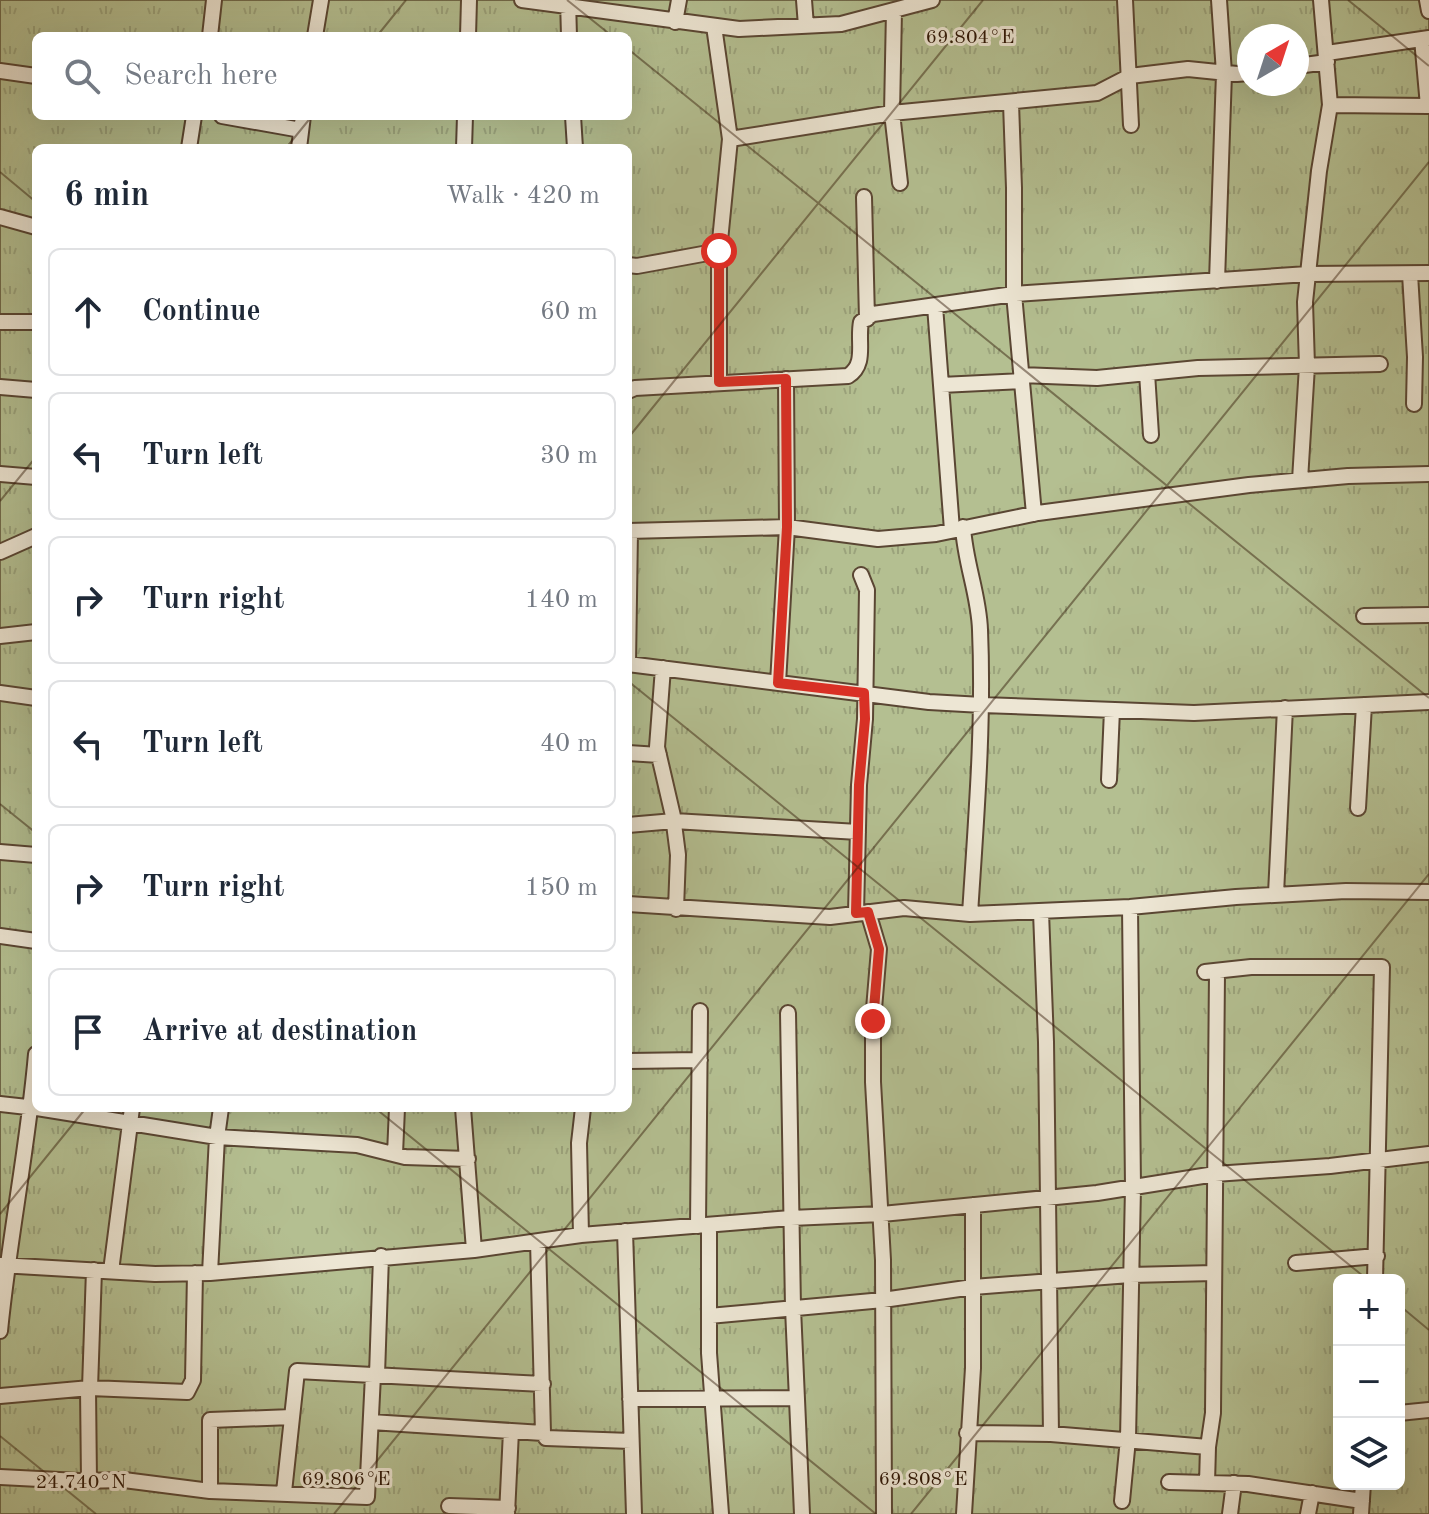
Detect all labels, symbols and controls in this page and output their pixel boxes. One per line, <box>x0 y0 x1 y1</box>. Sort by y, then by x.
north arrow <box>1237 24 1309 96</box>
text: 69.804°E <box>926 28 1015 48</box>
search box <box>32 32 632 120</box>
icon: search <box>60 54 104 98</box>
text: Search here <box>124 61 278 91</box>
text: 6 min <box>64 179 149 213</box>
text: Walk · 420 m <box>446 183 600 209</box>
route start <box>701 233 737 269</box>
icon: ahead <box>66 290 110 334</box>
text: Continue <box>142 297 261 327</box>
text: 60 m <box>540 299 598 325</box>
icon: left <box>66 434 110 478</box>
text: Turn left <box>142 441 263 471</box>
text: 30 m <box>540 443 598 469</box>
icon: right <box>66 578 110 622</box>
text: Turn right <box>142 585 284 615</box>
text: 140 m <box>525 587 598 613</box>
icon: left <box>66 722 110 766</box>
text: Turn left <box>142 729 263 759</box>
text: 40 m <box>540 731 598 757</box>
icon: right <box>66 866 110 910</box>
text: Turn right <box>142 873 284 903</box>
text: 150 m <box>525 875 598 901</box>
route end <box>855 1003 891 1039</box>
icon: arrive <box>66 1010 110 1054</box>
text: Arrive at destination <box>142 1017 417 1047</box>
map controls <box>1333 1274 1405 1490</box>
button: + <box>1333 1274 1405 1346</box>
button: − <box>1333 1346 1405 1418</box>
button: layers <box>1333 1418 1405 1490</box>
text: 69.806°E <box>302 1470 391 1490</box>
text: 69.808°E <box>879 1470 968 1490</box>
text: 24.740°N <box>36 1473 126 1493</box>

